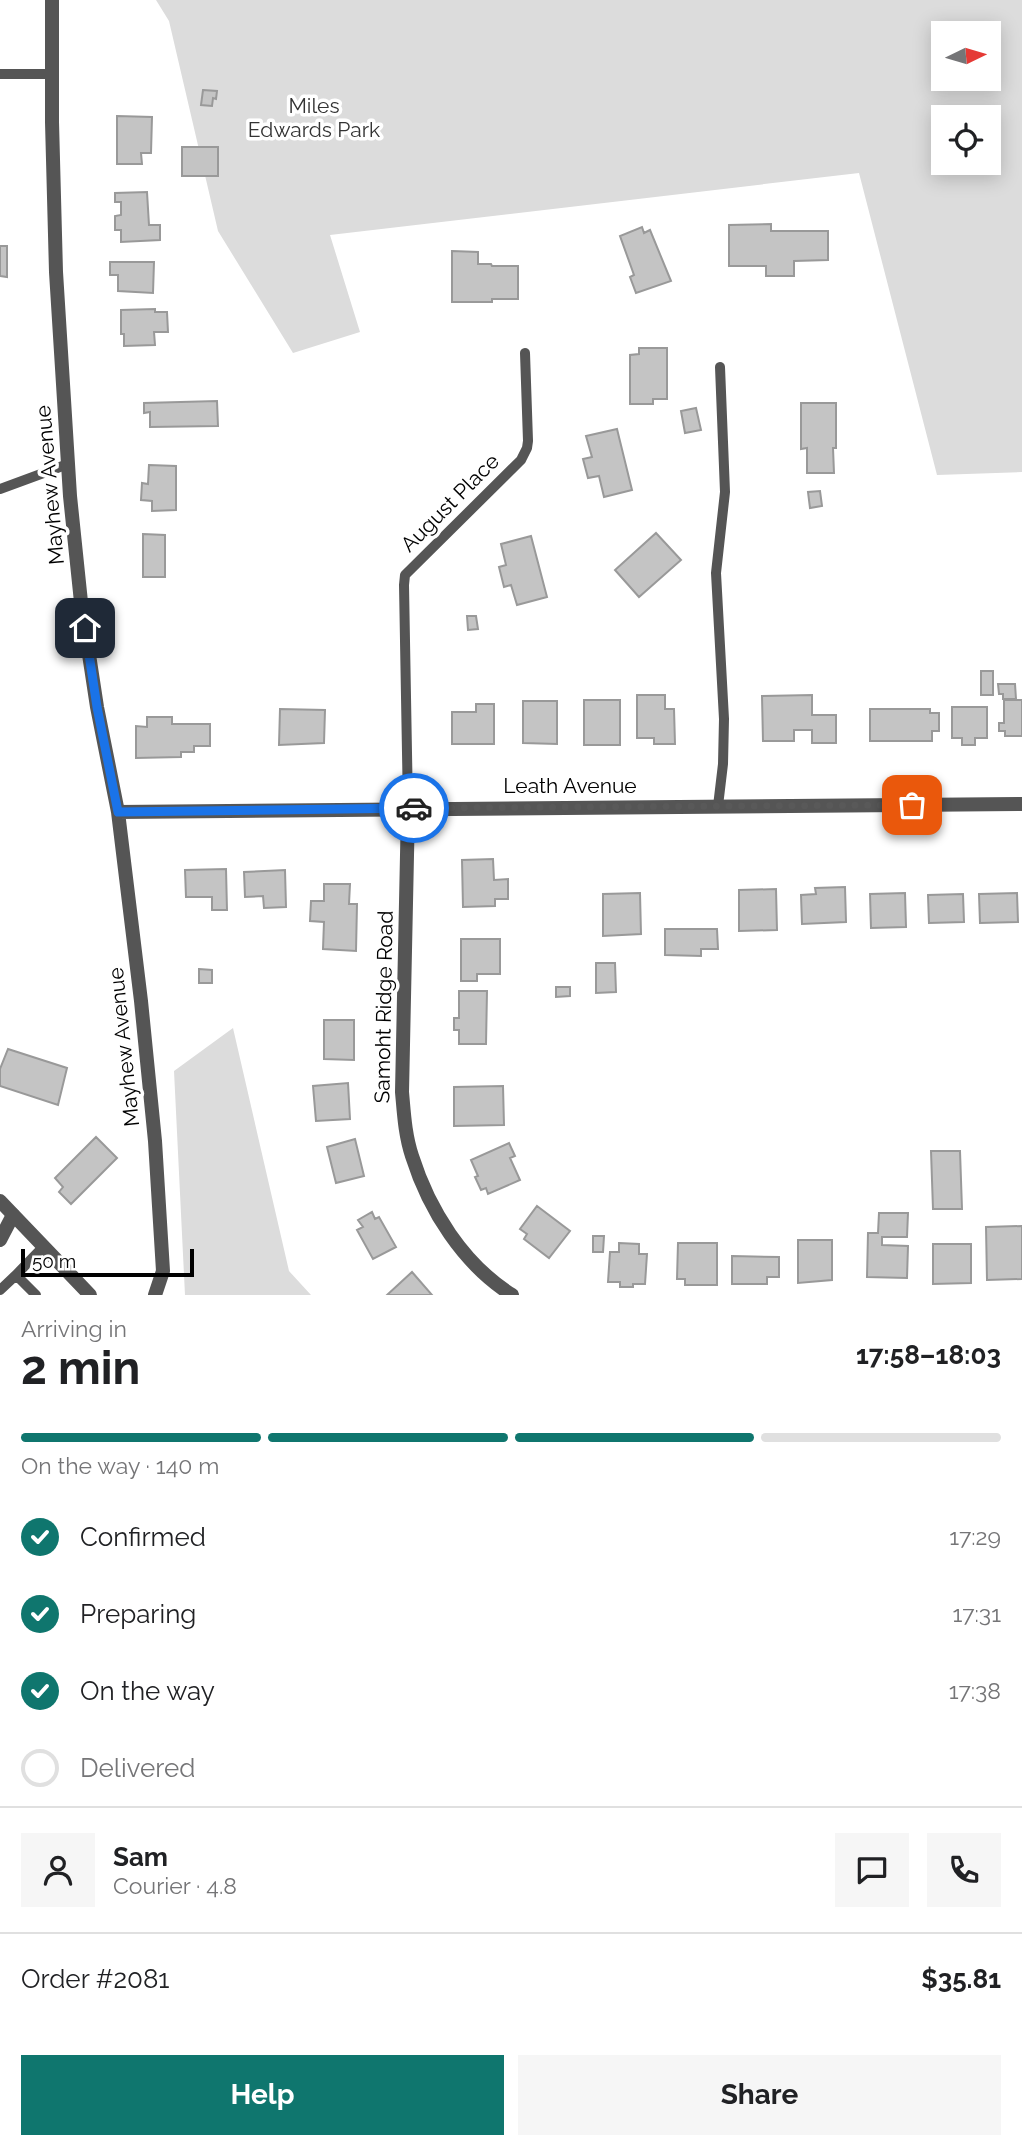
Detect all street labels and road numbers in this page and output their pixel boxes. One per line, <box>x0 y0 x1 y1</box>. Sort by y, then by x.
street label: Mayhew Avenue <box>30 404 69 566</box>
street label: August Place <box>395 448 504 557</box>
street label: Leath Avenue <box>503 773 637 798</box>
street label: Samoht Ridge Road <box>369 910 398 1104</box>
street label: Mayhew Avenue <box>103 966 144 1128</box>

